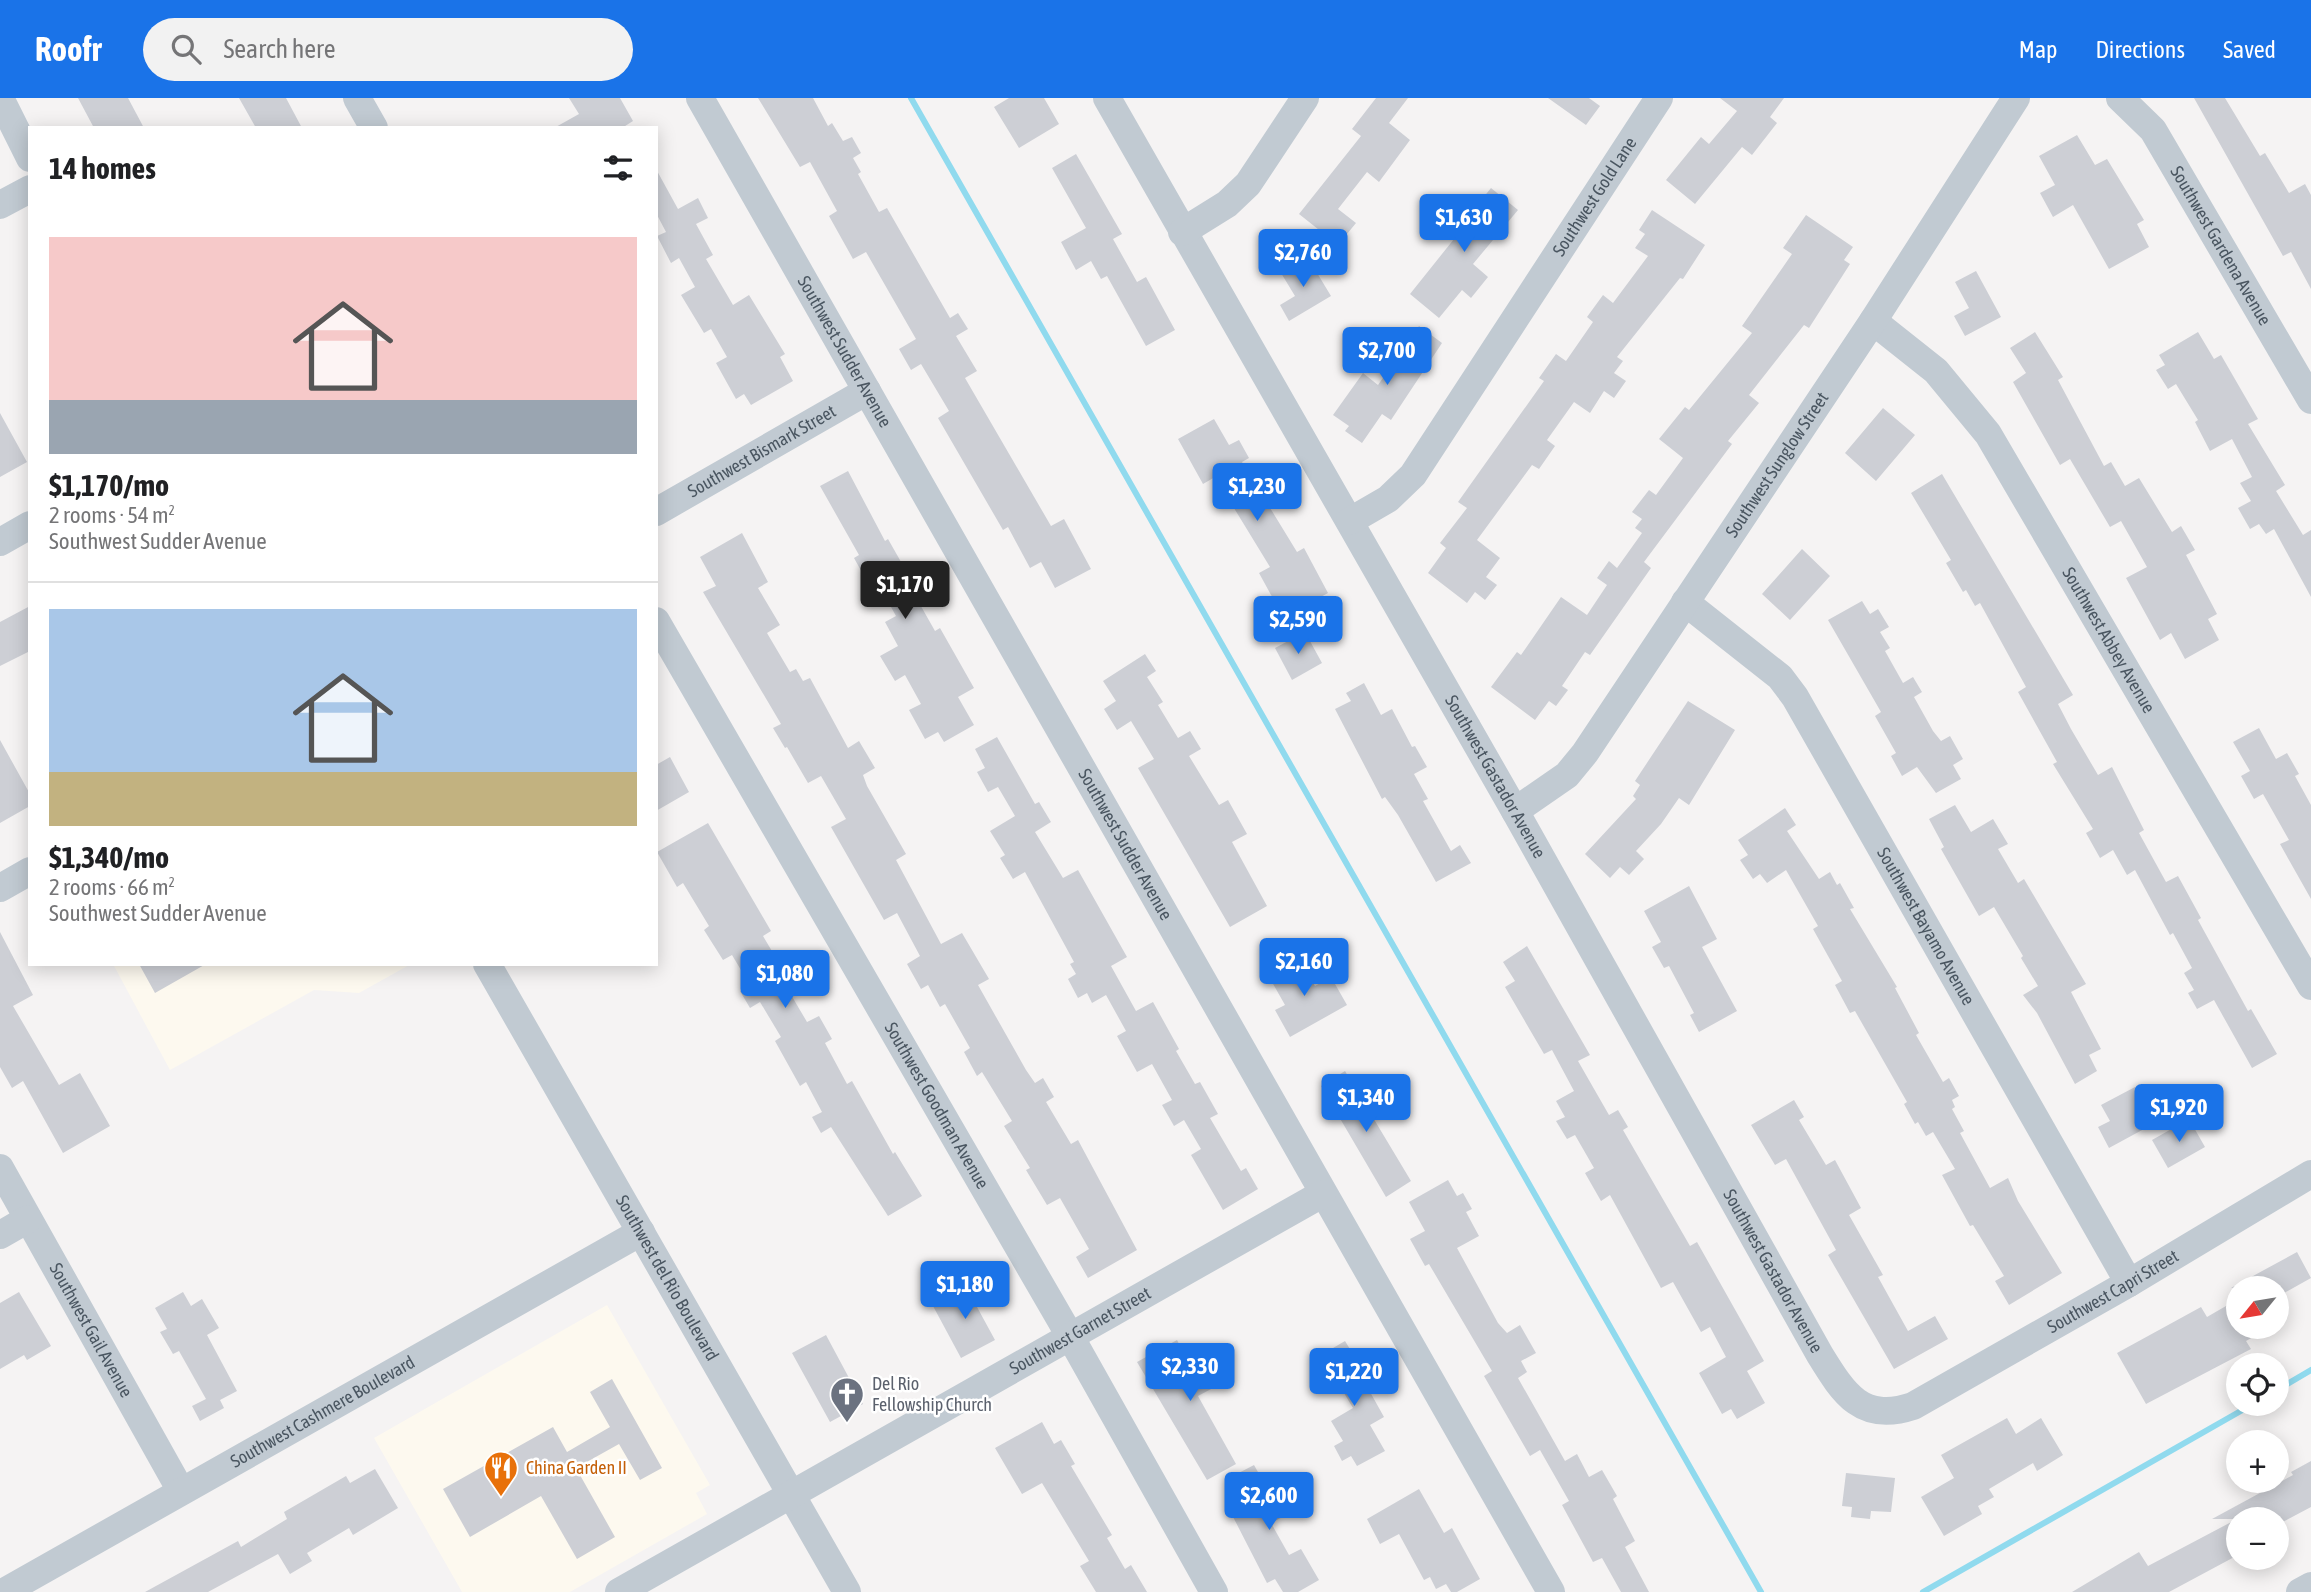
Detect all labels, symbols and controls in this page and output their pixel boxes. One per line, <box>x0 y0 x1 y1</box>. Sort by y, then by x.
search box <box>143 18 633 81</box>
text: Roofr <box>35 30 101 68</box>
icon: search <box>167 30 205 68</box>
text: Search here <box>223 34 336 64</box>
text: Map <box>2019 36 2057 63</box>
text: Directions <box>2095 36 2185 63</box>
text: Saved <box>2223 36 2276 63</box>
street label: Southwest Gold Lane <box>1548 133 1641 260</box>
icon: filters <box>599 149 637 187</box>
text: 14 homes <box>49 151 156 185</box>
street label: Southwest Gardena Avenue <box>2166 162 2276 329</box>
pin: $1,630 <box>1407 194 1521 254</box>
text: $1,630 <box>1436 204 1493 230</box>
pin: $2,760 <box>1246 230 1360 289</box>
text: $2,760 <box>1275 239 1332 265</box>
street label: Southwest Sudder Avenue <box>794 272 896 431</box>
icon: home <box>280 283 406 409</box>
pin: $2,700 <box>1330 328 1444 387</box>
text: $2,700 <box>1359 337 1416 363</box>
street label: Southwest Sunglow Street <box>1721 388 1833 541</box>
street label: Southwest Bismark Street <box>684 400 839 502</box>
pin: $1,230 <box>1200 464 1314 523</box>
text: $1,170/mo <box>49 468 169 502</box>
text: $1,230 <box>1229 473 1286 499</box>
text: 2 rooms · 54 m² <box>49 502 175 528</box>
text: Southwest Sudder Avenue <box>49 528 267 554</box>
pin: $1,170 <box>848 561 962 621</box>
street label: Southwest Abbey Avenue <box>2058 563 2160 716</box>
text: $1,170 <box>877 571 934 597</box>
pin: $2,590 <box>1241 596 1355 656</box>
text: $2,590 <box>1270 606 1327 632</box>
icon: home <box>280 655 406 781</box>
street label: Southwest Gastador Avenue <box>1441 691 1550 862</box>
street label: Southwest Sudder Avenue <box>1074 765 1177 923</box>
text: $1,340/mo <box>49 840 169 874</box>
street label: Southwest Bayamo Avenue <box>1873 844 1979 1009</box>
text: 2 rooms · 66 m² <box>49 874 175 900</box>
text: Southwest Sudder Avenue <box>49 900 267 926</box>
pin: $2,160 <box>1247 939 1361 998</box>
text: $2,160 <box>1276 948 1333 974</box>
pin: $1,080 <box>728 950 842 1010</box>
text: $1,080 <box>757 960 814 986</box>
street label: Southwest Goodman Avenue <box>881 1018 993 1192</box>
pin: $1,340 <box>1309 1074 1423 1134</box>
text: $1,340 <box>1338 1084 1395 1110</box>
pin: $1,920 <box>2122 1084 2236 1144</box>
text: $1,920 <box>2151 1094 2208 1120</box>
street label: Southwest Gastador Avenue <box>1719 1186 1828 1356</box>
street label: Southwest del Rio Boulevard <box>612 1191 723 1364</box>
street label: Southwest Capri Street <box>2043 1245 2182 1337</box>
street label: Southwest Gail Avenue <box>45 1259 137 1401</box>
pin: $1,180 <box>908 1262 1022 1321</box>
text: $1,180 <box>937 1271 994 1297</box>
north arrow <box>2226 1276 2289 1339</box>
map controls <box>2226 1276 2289 1570</box>
street label: Southwest Garnet Street <box>1006 1282 1154 1379</box>
pin: $2,330 <box>1133 1344 1247 1403</box>
pin: $1,220 <box>1297 1348 1411 1408</box>
street label: Southwest Cashmere Boulevard <box>227 1351 418 1472</box>
text: $2,330 <box>1162 1353 1219 1379</box>
button: locate <box>2226 1353 2289 1416</box>
text: $1,220 <box>1326 1358 1383 1384</box>
place label: Del Rio Fellowship Church <box>872 1373 992 1415</box>
church icon: Del Rio Fellowship Church <box>828 1375 866 1424</box>
button: + <box>2226 1430 2289 1493</box>
restaurant icon: China Garden II <box>482 1449 520 1498</box>
place label: China Garden II <box>526 1457 627 1478</box>
pin: $2,600 <box>1212 1472 1326 1532</box>
text: $2,600 <box>1241 1482 1298 1508</box>
button: − <box>2226 1507 2289 1570</box>

